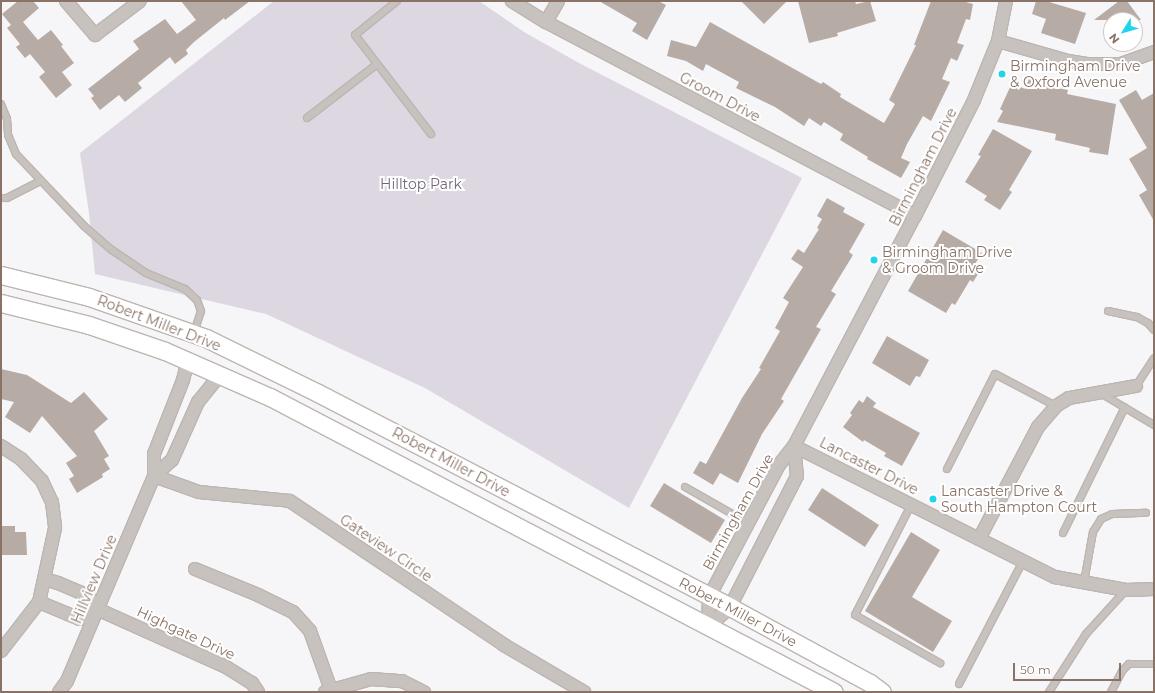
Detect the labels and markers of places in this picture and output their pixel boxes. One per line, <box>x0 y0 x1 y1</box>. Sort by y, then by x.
place label: Birmingham Drive & Oxford Avenue <box>1010 58 1140 90</box>
marker: Birmingham Drive & Oxford Avenue <box>997 69 1007 79</box>
place label: Birmingham Drive & Groom Drive <box>882 244 1012 276</box>
marker: Birmingham Drive & Groom Drive <box>869 255 879 265</box>
place label: Lancaster Drive & South Hampton Court <box>941 483 1097 516</box>
marker: Lancaster Drive & South Hampton Court <box>928 494 938 504</box>

